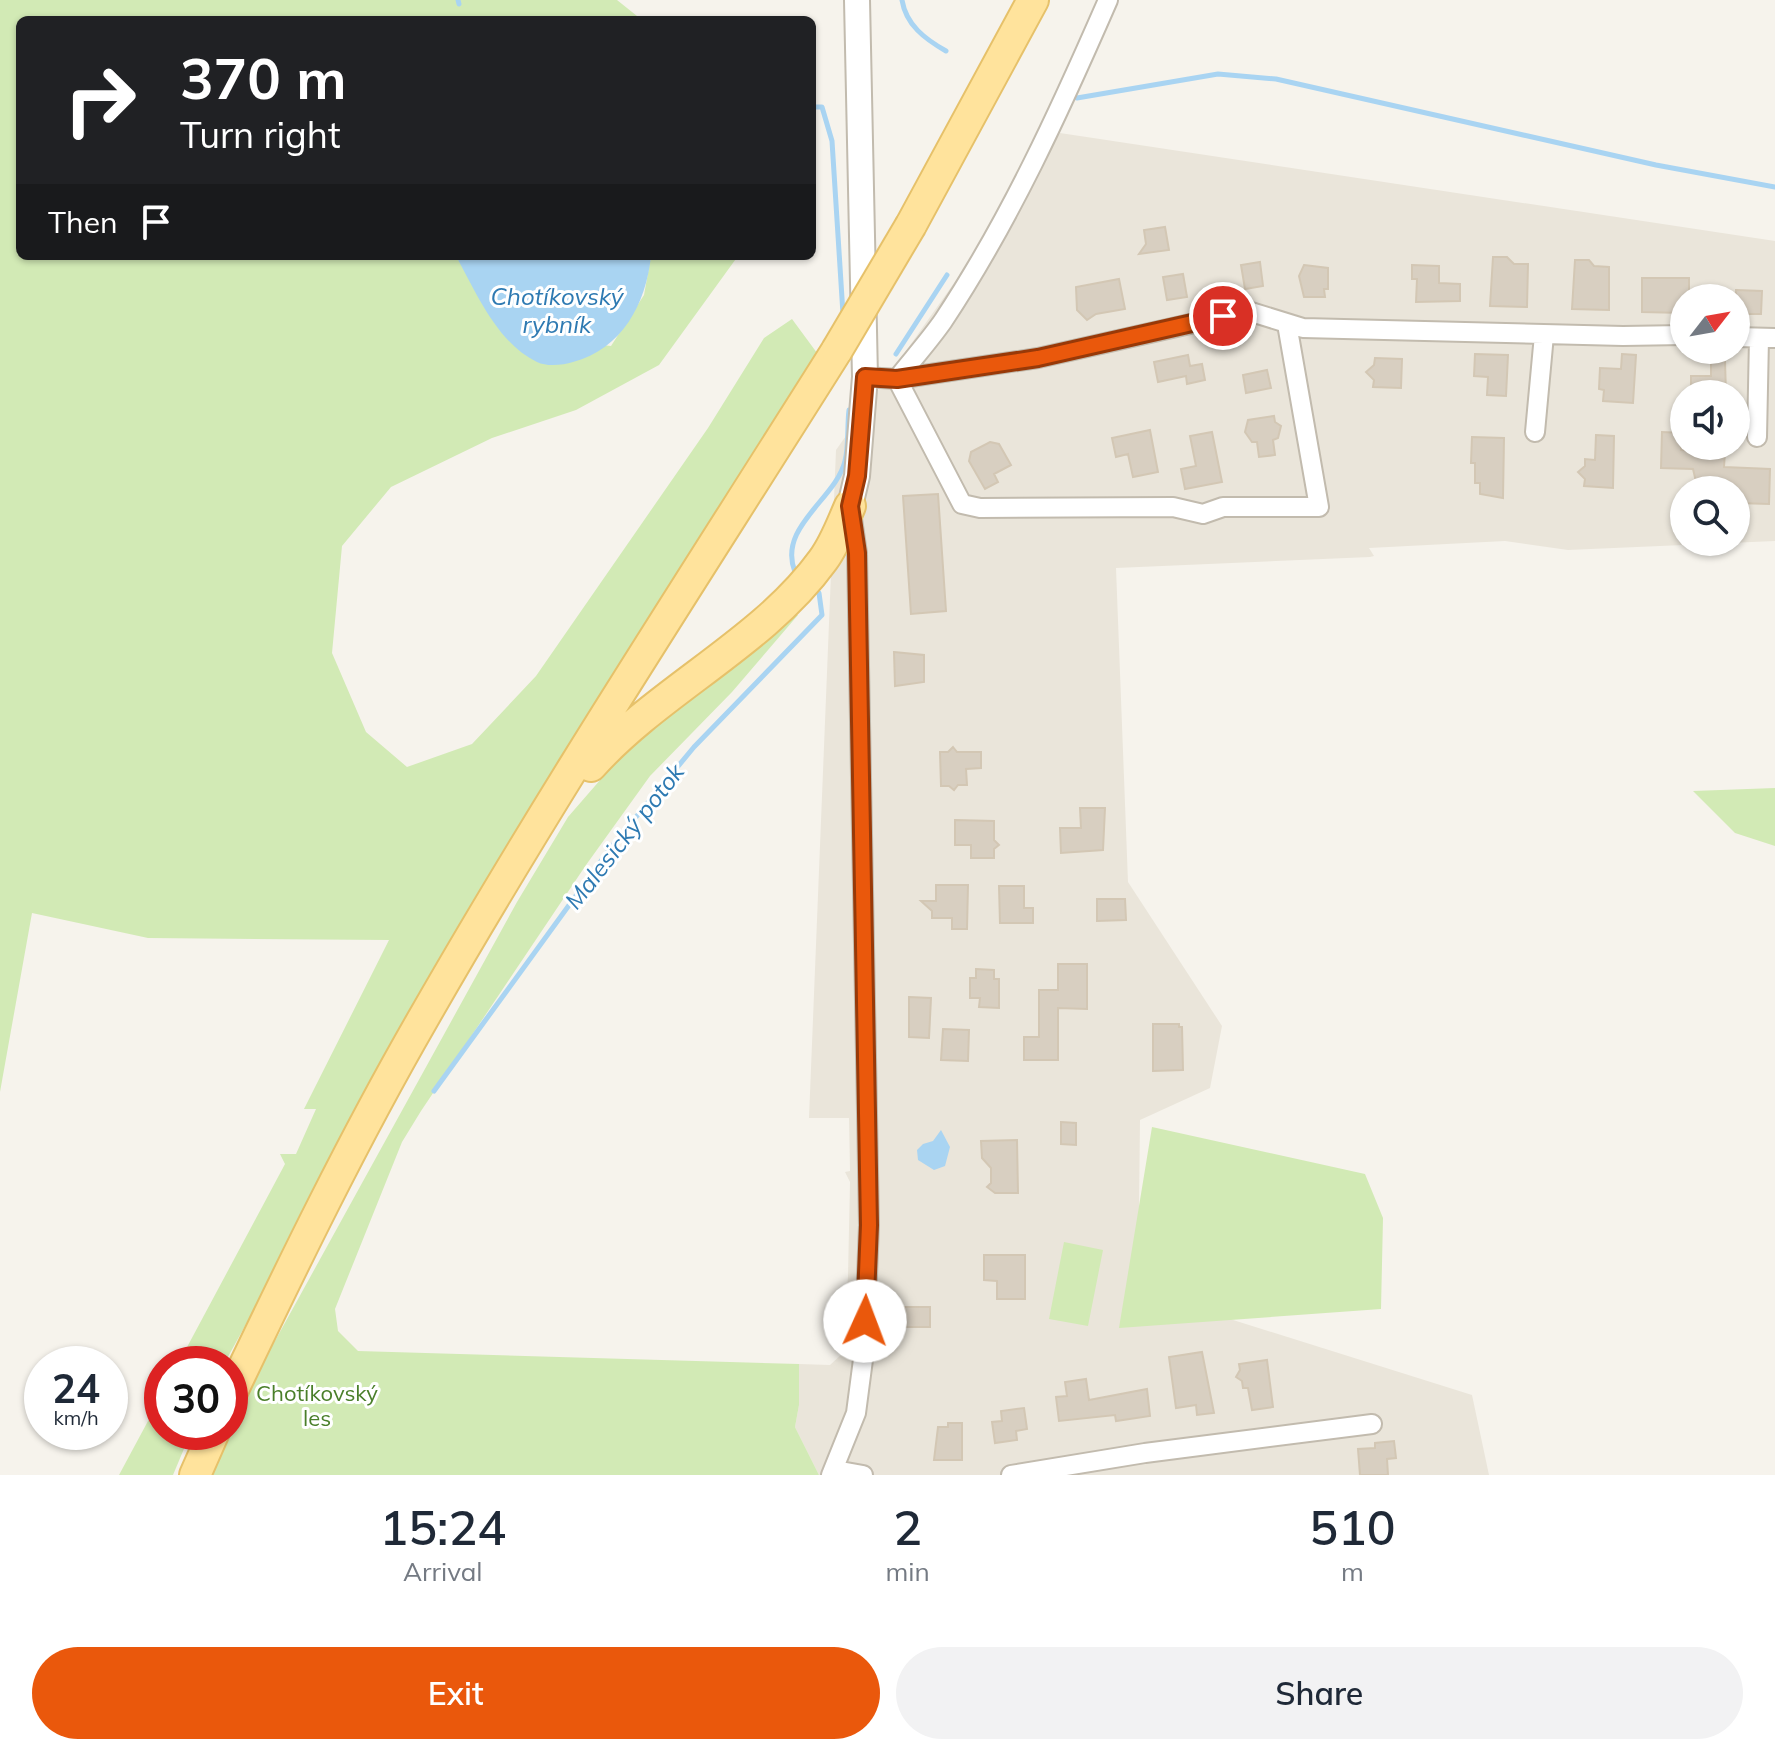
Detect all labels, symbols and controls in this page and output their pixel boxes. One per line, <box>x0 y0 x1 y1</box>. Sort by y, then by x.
text: 370 m <box>180 43 347 113</box>
icon: right <box>48 48 152 152</box>
text: Turn right <box>180 112 341 157</box>
icon: arrive <box>134 200 178 244</box>
text: Then <box>48 203 118 241</box>
water label: Chotíkovský rybník <box>490 281 625 339</box>
pin <box>1189 282 1257 350</box>
north arrow <box>1670 284 1750 364</box>
map controls <box>1670 284 1750 556</box>
icon: arrive <box>1201 294 1245 338</box>
button: sound <box>1670 380 1750 460</box>
button: search <box>1670 476 1750 556</box>
water label: Malesický potok <box>558 757 691 915</box>
position arrow <box>823 1279 907 1363</box>
speed limit sign: 30 <box>144 1346 248 1450</box>
text: 24 <box>52 1363 100 1413</box>
park label: Chotíkovský les <box>256 1379 378 1432</box>
text: km/h <box>53 1405 99 1430</box>
text: 15:24 <box>379 1497 506 1557</box>
text: 2 <box>893 1497 922 1557</box>
text: 510 <box>1309 1497 1396 1557</box>
text: Arrival <box>403 1555 482 1588</box>
text: min <box>885 1555 930 1588</box>
text: m <box>1341 1555 1364 1588</box>
button: Exit <box>32 1647 880 1739</box>
button: Share <box>896 1647 1743 1739</box>

